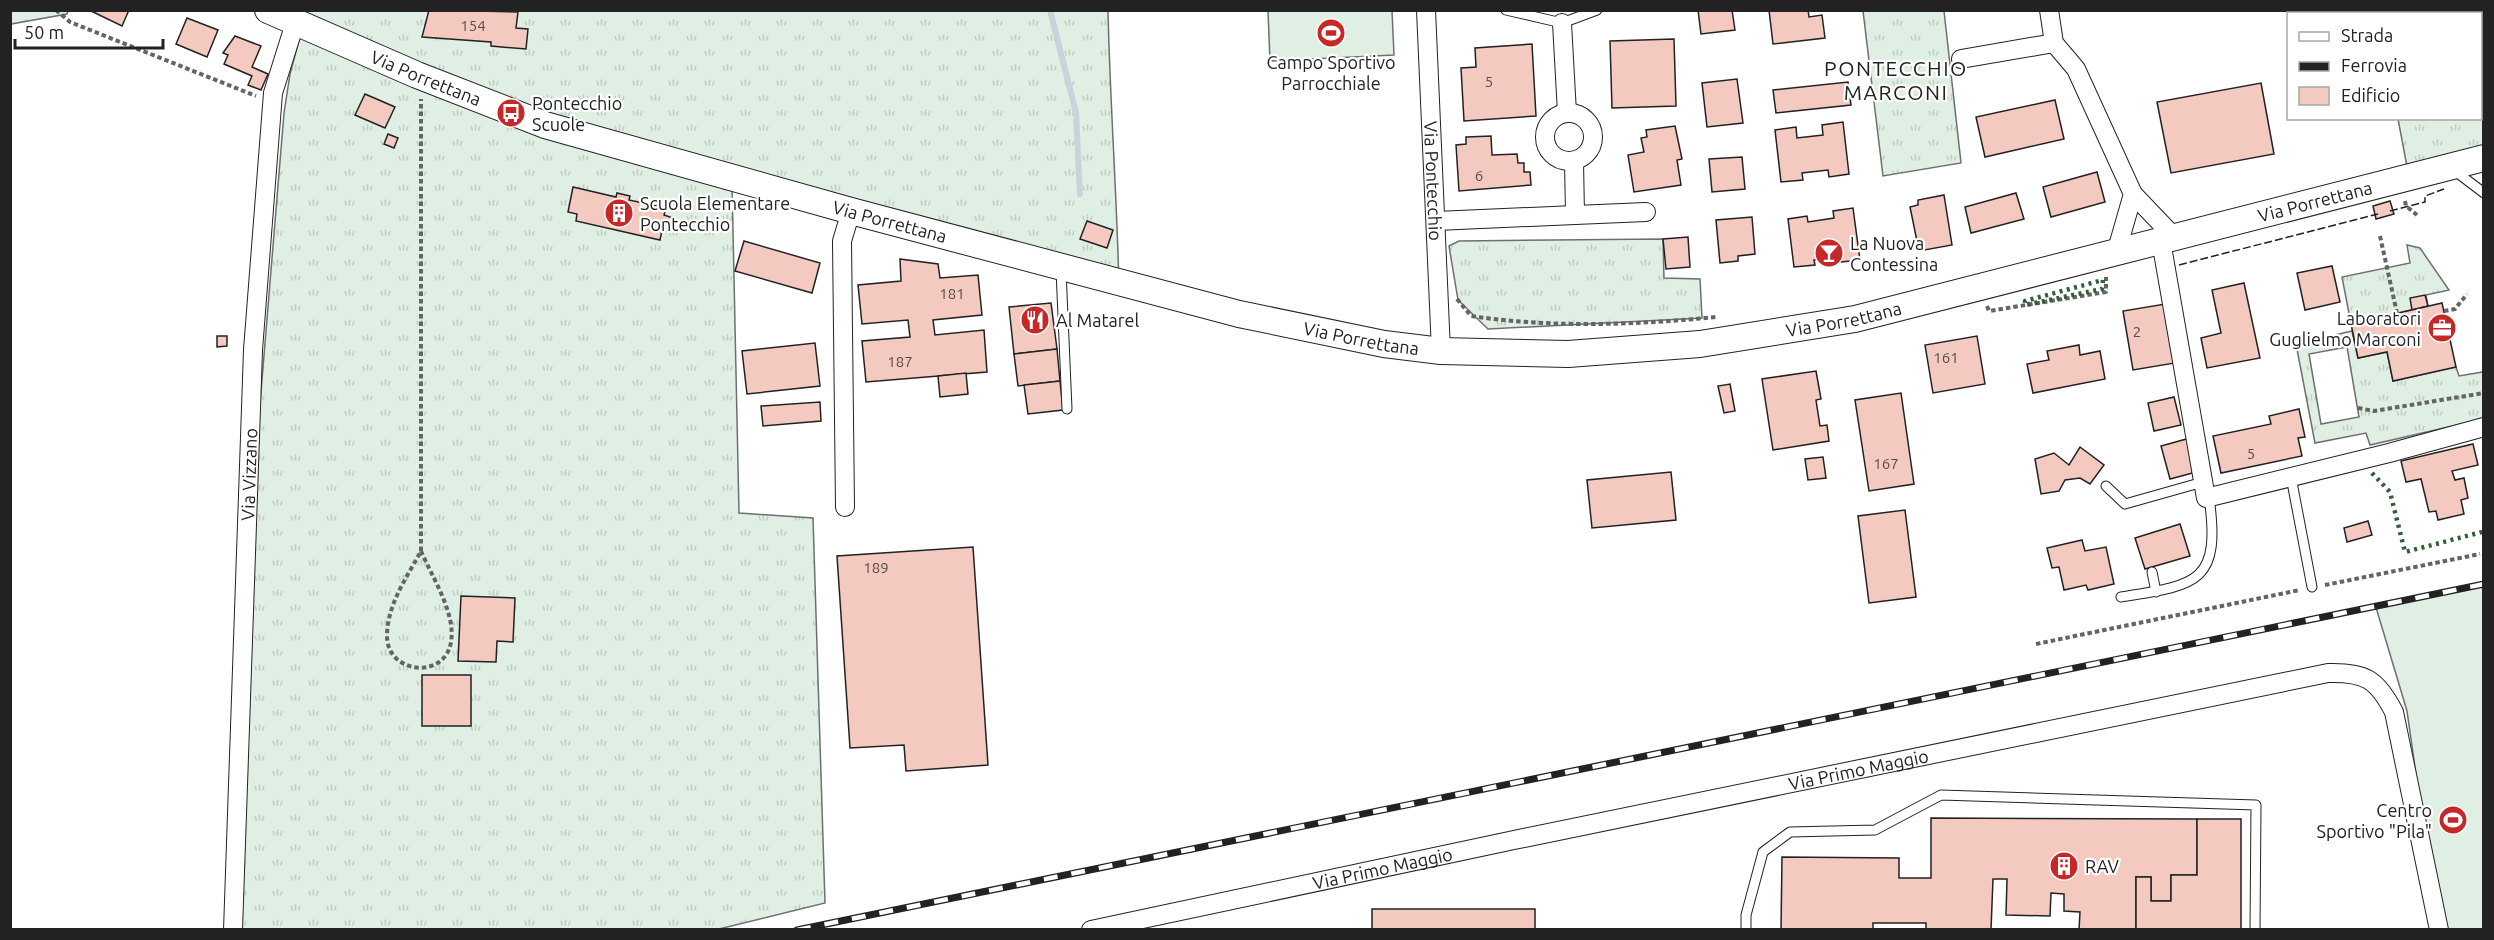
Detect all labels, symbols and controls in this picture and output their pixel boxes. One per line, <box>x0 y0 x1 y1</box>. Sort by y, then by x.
scale bar <box>15 12 164 50</box>
legend <box>2287 12 2482 120</box>
house number: 154 <box>460 17 486 34</box>
sports icon: Campo Sportivo Parrocchiale <box>1315 17 1347 49</box>
text: 50 m <box>24 22 64 42</box>
text: Strada <box>2341 25 2393 45</box>
street label: Via Porrettana <box>368 46 484 109</box>
place label: Campo Sportivo Parrocchiale <box>1266 52 1396 93</box>
text: Ferrovia <box>2341 55 2407 75</box>
district label: PONTECCHIO MARCONI <box>1824 56 1968 104</box>
house number: 5 <box>1485 73 1493 90</box>
text: Edificio <box>2341 85 2400 105</box>
place label: Pontecchio Scuole <box>532 93 622 134</box>
bus stop icon: Pontecchio Scuole <box>495 97 527 129</box>
street label: Via Pontecchio <box>1421 120 1446 241</box>
house number: 6 <box>1475 167 1483 184</box>
street label: Via Porrettana <box>2256 177 2374 226</box>
place label: Scuola Elementare Pontecchio <box>640 193 790 234</box>
street label: Via Porrettana <box>830 196 949 246</box>
building icon: Scuola Elementare Pontecchio <box>603 197 635 229</box>
place label: La Nuova Contessina <box>1850 233 1938 274</box>
bar icon: La Nuova Contessina <box>1813 237 1845 269</box>
house number: 181 <box>939 285 965 302</box>
street label: Via Porrettana <box>1784 298 1904 340</box>
restaurant icon: Al Matarel <box>1019 304 1051 336</box>
place label: Laboratori Guglielmo Marconi <box>2269 308 2421 349</box>
place label: Al Matarel <box>1056 310 1139 330</box>
office icon: Laboratori Guglielmo Marconi <box>2426 312 2458 344</box>
street label: Via Porrettana <box>1302 318 1420 358</box>
house number: 2 <box>2133 323 2141 340</box>
house number: 161 <box>1933 349 1959 366</box>
house number: 187 <box>887 353 913 370</box>
street label: Via Vizzano <box>237 428 260 521</box>
house number: 5 <box>2247 445 2255 462</box>
house number: 167 <box>1873 455 1899 472</box>
house number: 189 <box>863 559 889 576</box>
street label: Via Primo Maggio <box>1787 745 1930 793</box>
place label: Centro Sportivo "Pila" <box>2317 800 2432 841</box>
sports icon: Centro Sportivo "Pila" <box>2437 804 2469 836</box>
street label: Via Primo Maggio <box>1311 843 1454 893</box>
building icon: RAV <box>2048 850 2080 882</box>
place label: RAV <box>2085 856 2119 876</box>

